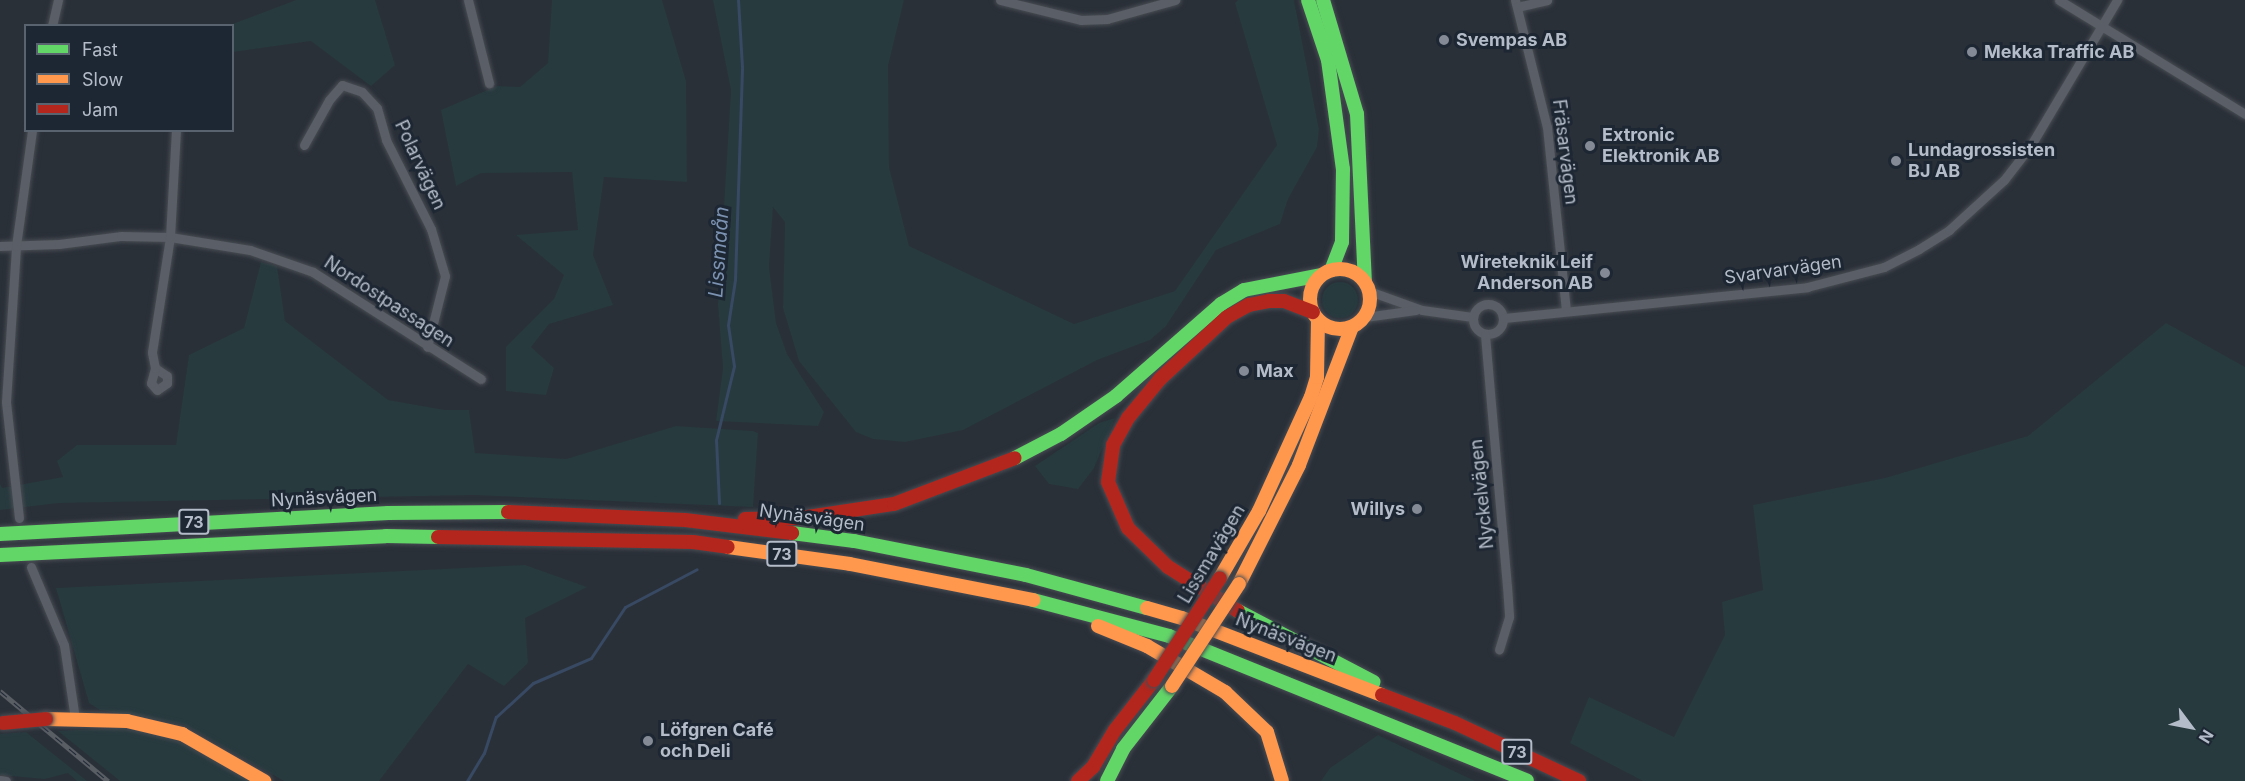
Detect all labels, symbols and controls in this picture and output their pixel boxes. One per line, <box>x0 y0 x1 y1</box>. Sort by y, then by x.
legend <box>24 24 234 132</box>
place label: Svempas AB <box>1456 29 1567 51</box>
marker: Svempas AB <box>1437 33 1451 47</box>
text: Fast <box>82 39 118 60</box>
place label: Mekka Traffic AB <box>1984 41 2134 63</box>
marker: Mekka Traffic AB <box>1965 45 1979 59</box>
text: Slow <box>82 69 123 90</box>
street label: Fräsarvägen <box>1548 98 1582 206</box>
text: Jam <box>82 99 118 120</box>
street label: Polarvägen <box>390 117 450 213</box>
place label: Extronic Elektronik AB <box>1602 125 1720 168</box>
marker: Extronic Elektronik AB <box>1583 139 1597 153</box>
place label: Lundagrossisten BJ AB <box>1908 140 2055 182</box>
marker: Lundagrossisten BJ AB <box>1889 154 1903 168</box>
water label: Lissmaån <box>704 206 734 298</box>
street label: Svarvarvägen <box>1723 251 1843 289</box>
street label: Nordostpassagen <box>320 252 458 352</box>
place label: Wireteknik Leif Anderson AB <box>1461 252 1593 294</box>
marker: Wireteknik Leif Anderson AB <box>1598 266 1612 280</box>
place label: Max <box>1256 360 1294 382</box>
marker: Max <box>1237 364 1251 378</box>
street label: Nyckelvägen <box>1465 438 1499 550</box>
street label: Nynäsvägen <box>270 484 378 512</box>
place label: Willys <box>1351 498 1405 520</box>
street label: Nynäsvägen <box>758 500 866 536</box>
street label: Lissmavägen <box>1174 501 1250 607</box>
marker: Willys <box>1410 502 1424 516</box>
road number: 73 <box>178 509 210 535</box>
road number: 73 <box>766 541 798 567</box>
street label: Nynäsvägen <box>1233 609 1339 667</box>
north arrow <box>2161 697 2221 757</box>
place label: Löfgren Café och Deli <box>660 720 774 762</box>
text: N <box>2195 726 2218 747</box>
marker: Löfgren Café och Deli <box>641 734 655 748</box>
road number: 73 <box>1500 739 1534 765</box>

